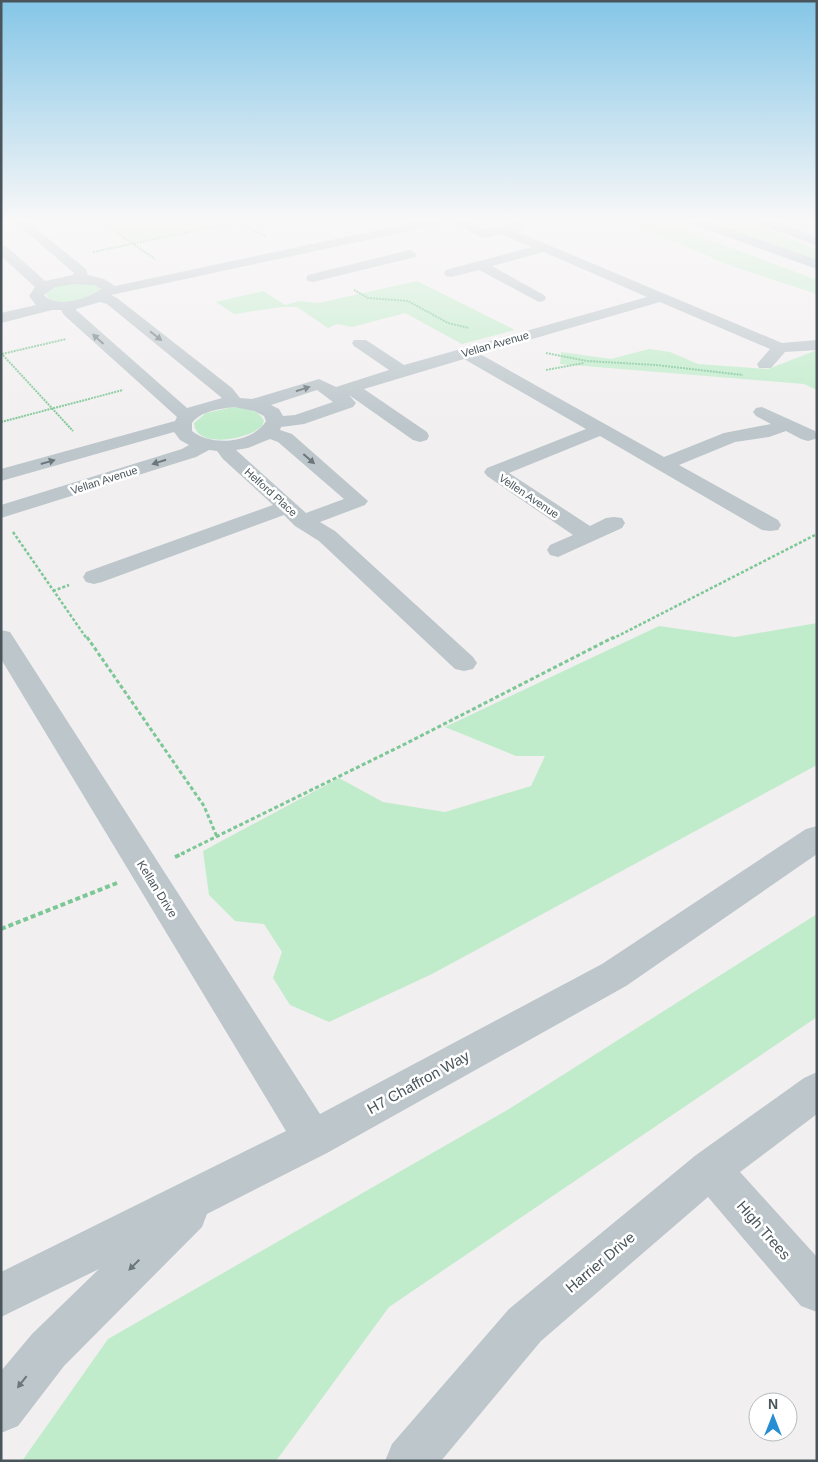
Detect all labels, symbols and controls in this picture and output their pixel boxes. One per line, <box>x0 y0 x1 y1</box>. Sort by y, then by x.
street label: Vellan Avenue <box>460 329 530 359</box>
one-way arrow <box>149 330 162 341</box>
one-way arrow <box>92 333 105 344</box>
one-way arrow <box>295 385 310 393</box>
one-way arrow <box>302 453 315 464</box>
one-way arrow <box>41 457 56 465</box>
one-way arrow <box>152 459 167 466</box>
street label: Vellan Avenue <box>69 464 139 496</box>
street label: Helford Place <box>242 465 300 519</box>
street label: Vellen Avenue <box>497 472 561 520</box>
street label: Kellan Drive <box>134 858 180 920</box>
street label: H7 Chaffron Way <box>364 1047 473 1117</box>
street label: High Trees <box>734 1197 794 1263</box>
street label: Harrier Drive <box>562 1228 638 1296</box>
one-way arrow <box>128 1258 140 1270</box>
one-way arrow <box>17 1375 27 1389</box>
north arrow <box>748 1392 798 1442</box>
text: N <box>768 1396 778 1412</box>

